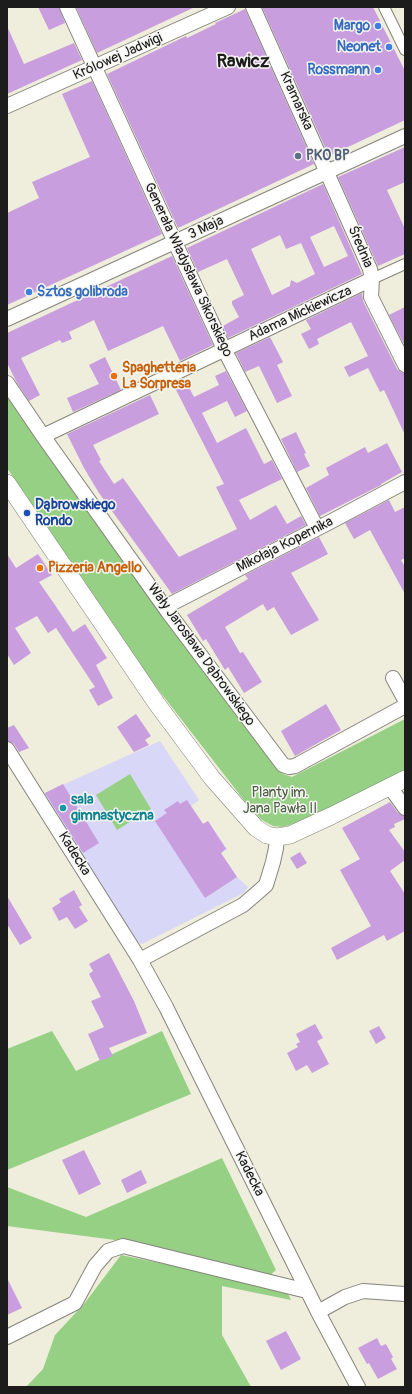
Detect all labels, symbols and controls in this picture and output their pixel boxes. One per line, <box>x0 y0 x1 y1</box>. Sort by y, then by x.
place label: Margo <box>334 18 370 34</box>
marker: Margo <box>373 21 383 31</box>
street label: Królowej Jadwigi <box>71 30 165 84</box>
place label: Neonet <box>337 39 381 55</box>
marker: Neonet <box>384 42 394 52</box>
district label: Rawicz <box>217 51 269 73</box>
place label: Rossmann <box>307 62 370 78</box>
marker: Rossmann <box>373 65 383 75</box>
street label: Kramarska <box>276 69 316 133</box>
place label: PKO BP <box>306 148 350 164</box>
marker: PKO BP <box>293 151 303 161</box>
street label: Generała Władysława Sikorskiego <box>140 180 236 360</box>
street label: 3 Maja <box>186 213 226 243</box>
street label: Średnia <box>344 224 376 270</box>
street label: Adama Mickiewicza <box>246 283 354 345</box>
place label: Sztos golibroda <box>37 284 128 300</box>
marker: Sztos golibroda <box>24 287 34 297</box>
place label: Spaghetteria La Sorpresa <box>122 360 196 392</box>
marker: Spaghetteria La Sorpresa <box>109 371 119 381</box>
place label: Dąbrowskiego Rondo <box>35 497 115 530</box>
marker: Dąbrowskiego Rondo <box>22 508 32 518</box>
street label: Mikołaja Kopernika <box>234 513 336 577</box>
place label: Pizzeria Angello <box>48 560 142 576</box>
marker: Pizzeria Angello <box>35 563 45 573</box>
street label: Wały Jarosława Dąbrowskiego <box>144 580 258 730</box>
park label: Planty im. Jana Pawła II <box>243 785 317 818</box>
place label: sala gimnastyczna <box>71 792 154 824</box>
marker: sala gimnastyczna <box>58 803 68 813</box>
street label: Kadecka <box>54 829 94 879</box>
street label: Kadecka <box>231 1149 267 1199</box>

